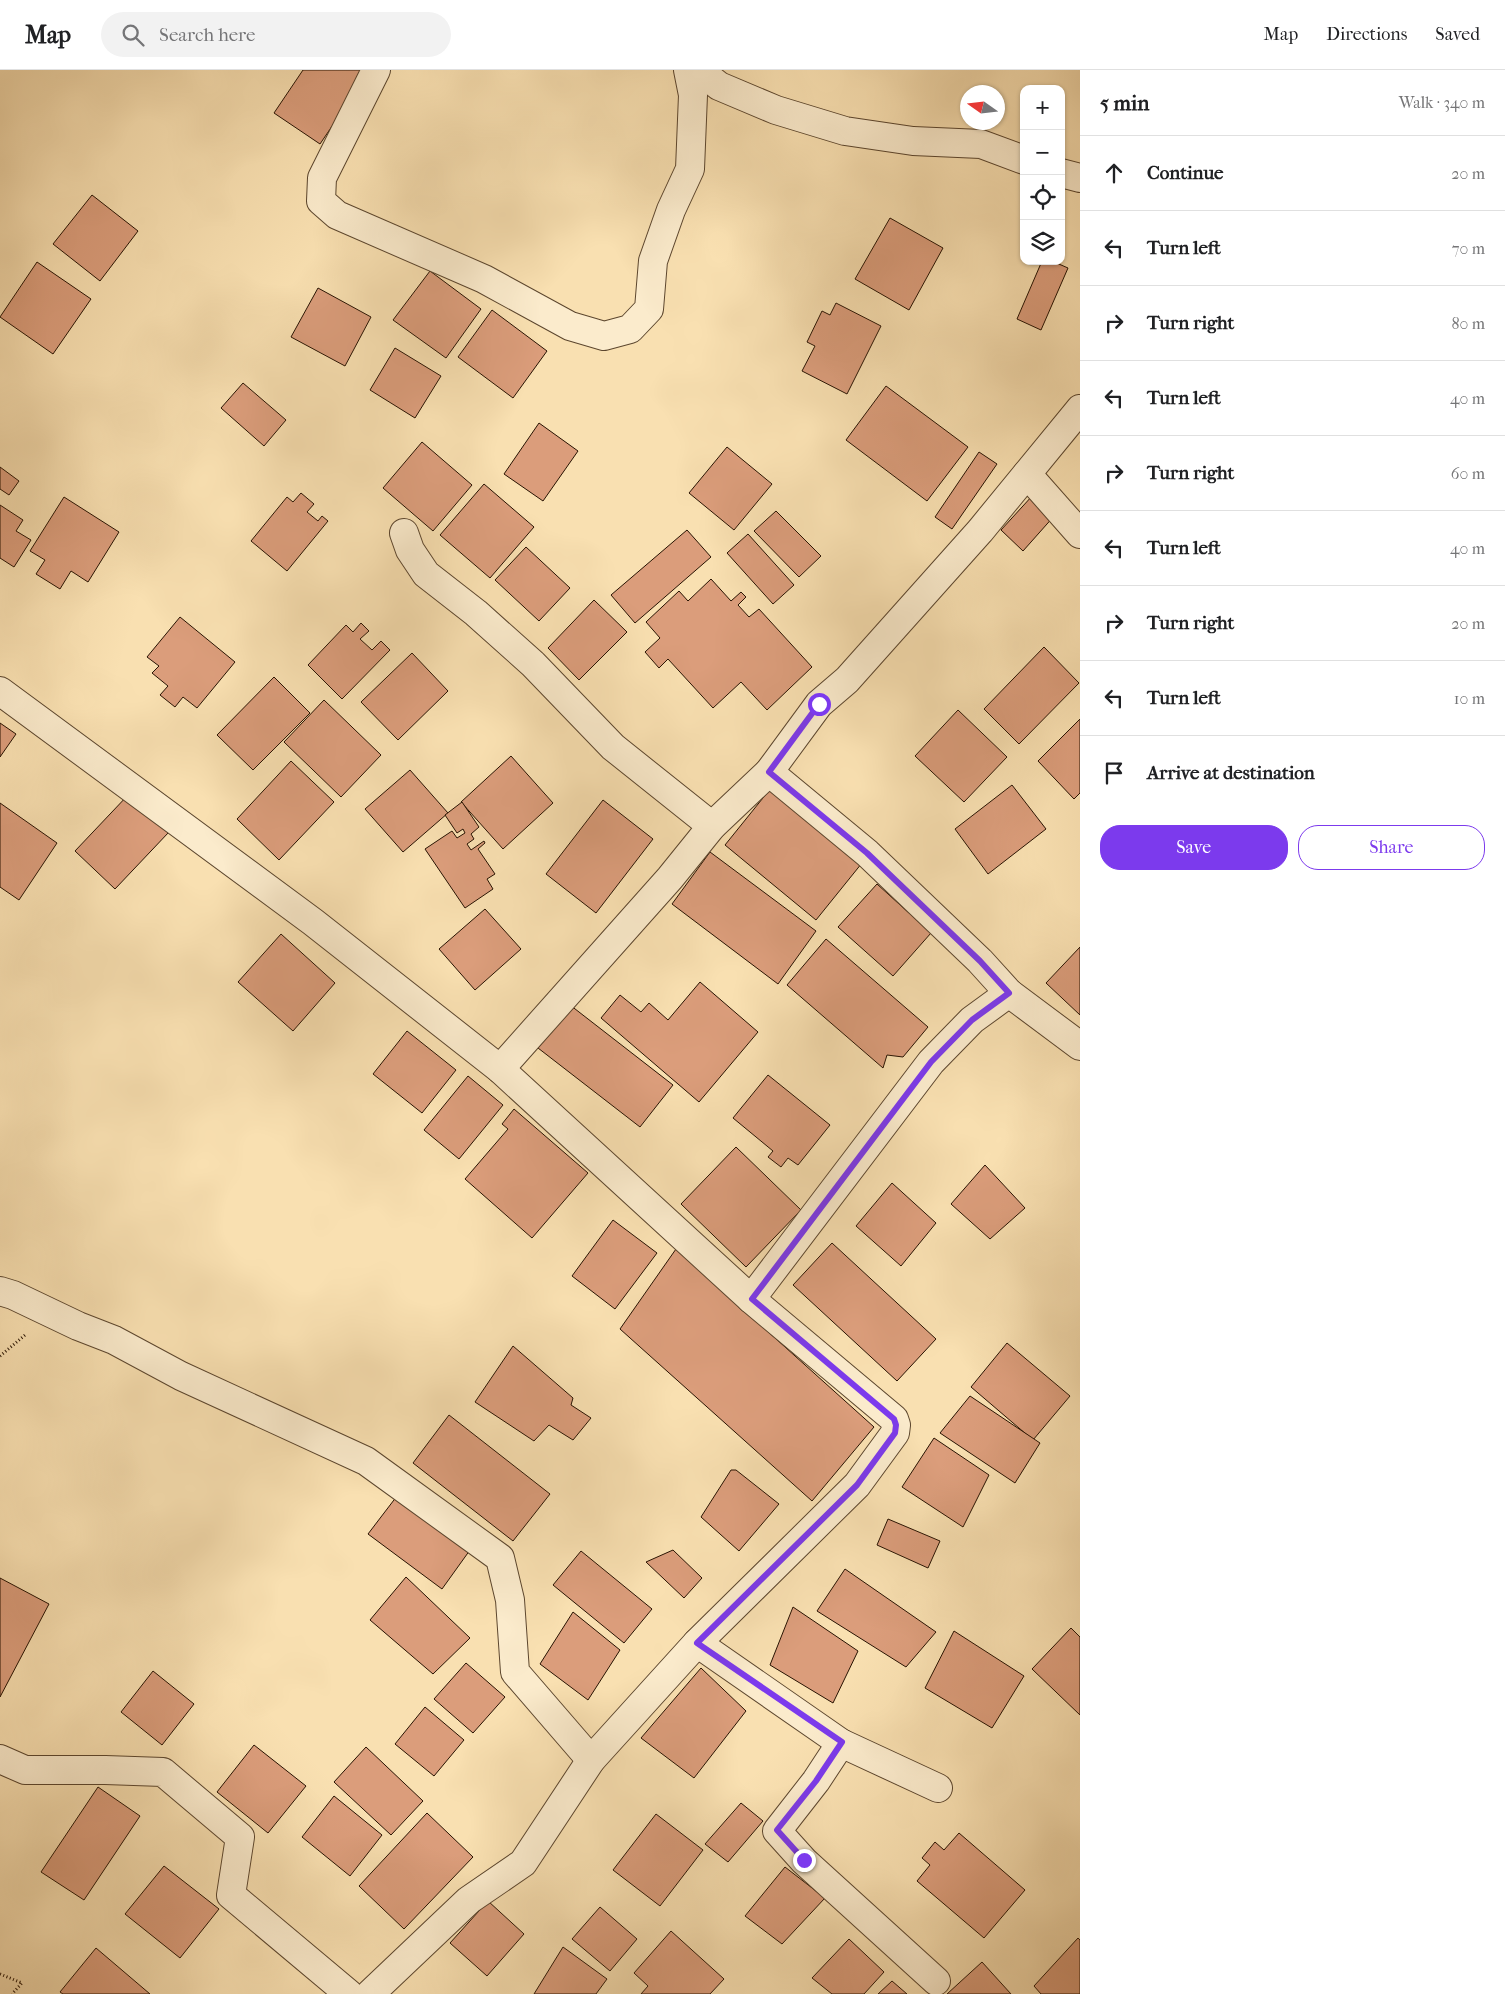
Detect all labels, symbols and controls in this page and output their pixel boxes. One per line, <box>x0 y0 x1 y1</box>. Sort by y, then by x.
search box <box>101 12 451 57</box>
text: Map <box>25 21 71 49</box>
icon: search <box>119 21 147 49</box>
text: Search here <box>159 24 255 46</box>
text: Map <box>1264 24 1298 45</box>
text: Directions <box>1326 24 1407 45</box>
text: Saved <box>1435 24 1480 45</box>
north arrow <box>960 85 1005 130</box>
map controls <box>1020 85 1065 265</box>
button: + <box>1020 85 1065 130</box>
text: 5 min <box>1100 91 1149 115</box>
text: Walk · 340 m <box>1399 93 1485 112</box>
button: − <box>1020 130 1065 175</box>
icon: ahead <box>1100 159 1128 187</box>
text: Continue <box>1147 162 1223 184</box>
text: 20 m <box>1451 164 1485 183</box>
button: locate <box>1020 175 1065 220</box>
button: layers <box>1020 220 1065 265</box>
icon: left <box>1100 234 1128 262</box>
text: Turn left <box>1147 237 1221 259</box>
text: 70 m <box>1452 239 1485 258</box>
icon: right <box>1100 309 1128 337</box>
text: Turn right <box>1147 312 1234 334</box>
text: 80 m <box>1451 314 1485 333</box>
icon: left <box>1100 384 1128 412</box>
text: Turn left <box>1147 387 1221 409</box>
text: 40 m <box>1450 389 1485 408</box>
icon: right <box>1100 459 1128 487</box>
text: Turn right <box>1147 462 1234 484</box>
text: 60 m <box>1451 464 1485 483</box>
icon: left <box>1100 534 1128 562</box>
text: Turn left <box>1147 537 1221 559</box>
text: 40 m <box>1450 539 1485 558</box>
icon: right <box>1100 609 1128 637</box>
text: Turn right <box>1147 612 1234 634</box>
text: 20 m <box>1451 614 1485 633</box>
icon: left <box>1100 684 1128 712</box>
text: Turn left <box>1147 687 1221 709</box>
text: 10 m <box>1454 689 1485 708</box>
route start <box>808 693 831 716</box>
icon: arrive <box>1100 759 1128 787</box>
text: Arrive at destination <box>1147 762 1315 784</box>
button: Save <box>1100 825 1288 870</box>
button: Share <box>1298 825 1485 870</box>
route end <box>793 1849 816 1872</box>

